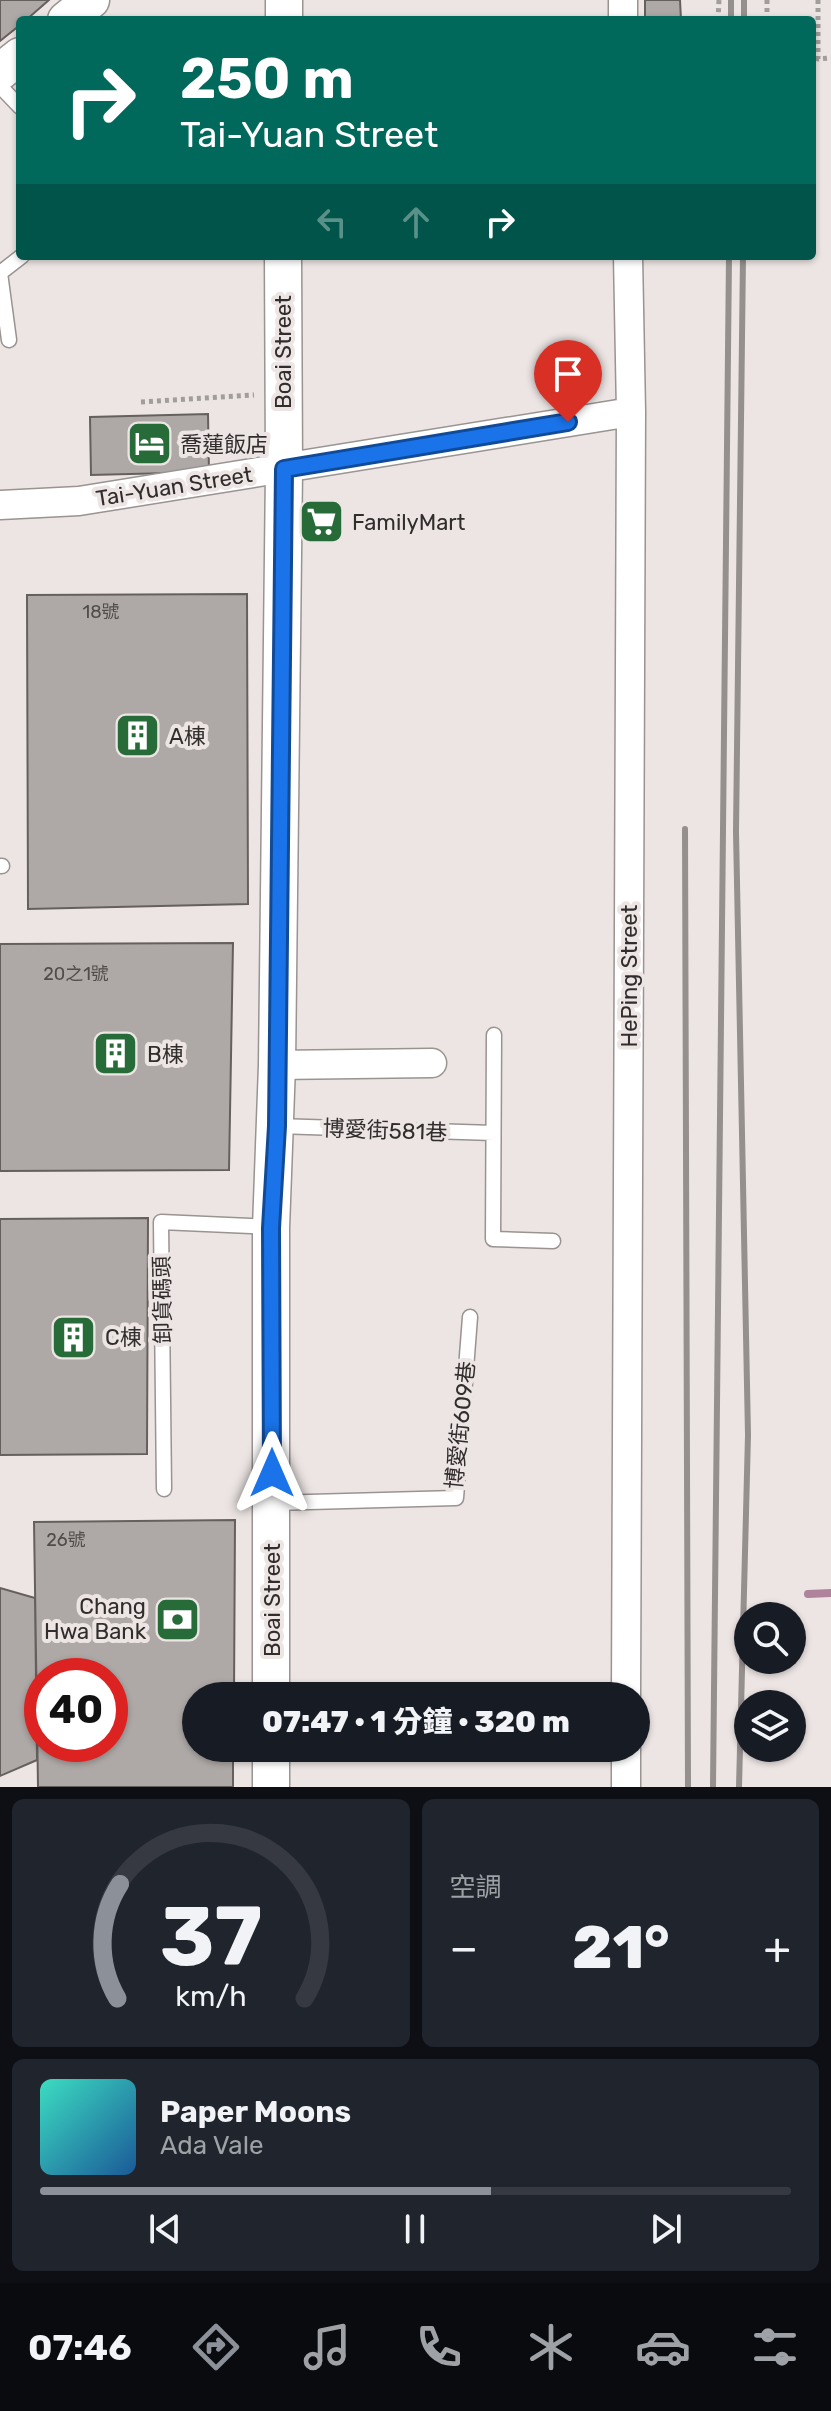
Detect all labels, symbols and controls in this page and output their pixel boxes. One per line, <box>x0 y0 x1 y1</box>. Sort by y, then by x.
text: 250 m <box>180 46 354 112</box>
icon: right <box>48 48 152 152</box>
text: Tai-Yuan Street <box>180 113 438 156</box>
icon: left <box>310 200 354 244</box>
icon: ahead <box>394 200 438 244</box>
icon: right <box>478 200 522 244</box>
street label: Boai Street <box>270 295 297 409</box>
pin <box>534 340 602 422</box>
icon: arrive <box>546 352 590 396</box>
hotel icon: 喬蓮飯店 <box>125 420 173 468</box>
place label: 喬蓮飯店 <box>180 431 268 458</box>
street label: Tai-Yuan Street <box>94 461 255 512</box>
supermarket icon: FamilyMart <box>297 498 345 546</box>
place label: FamilyMart <box>352 509 466 536</box>
house number: 18號 <box>82 601 120 623</box>
building icon: A棟 <box>114 712 162 760</box>
place label: A棟 <box>169 723 206 750</box>
street label: HePing Street <box>616 904 643 1047</box>
house number: 20之1號 <box>43 963 109 985</box>
building icon: B棟 <box>92 1030 140 1078</box>
place label: B棟 <box>147 1041 184 1068</box>
street label: 博愛街581巷 <box>322 1115 448 1146</box>
street label: 卸貨碼頭 <box>148 1256 177 1344</box>
building icon: C棟 <box>50 1313 98 1361</box>
place label: C棟 <box>105 1324 142 1351</box>
street label: 博愛街609巷 <box>440 1360 481 1490</box>
position arrow <box>230 1431 314 1515</box>
house number: 26號 <box>46 1529 86 1551</box>
street label: Boai Street <box>259 1543 286 1657</box>
place label: Chang Hwa Bank <box>44 1593 147 1645</box>
bank icon: Chang Hwa Bank <box>153 1595 201 1643</box>
map controls <box>734 1602 806 1762</box>
button: search <box>734 1602 806 1674</box>
speed limit sign: 40 <box>24 1658 128 1762</box>
button: layers <box>734 1690 806 1762</box>
text: 07:47 · 1 分鐘 · 320 m <box>262 1704 570 1740</box>
text: 空調 <box>450 1872 502 1903</box>
text: 37 <box>160 1887 262 1986</box>
text: 21° <box>572 1912 670 1983</box>
text: − <box>450 1922 478 1974</box>
text: + <box>764 1922 791 1974</box>
text: km/h <box>175 1979 246 2013</box>
text: Paper Moons <box>160 2094 351 2130</box>
text: Ada Vale <box>160 2130 264 2161</box>
icon: previous <box>143 2207 187 2251</box>
icon: pause <box>393 2207 437 2251</box>
icon: next <box>644 2207 688 2251</box>
icon: directions <box>188 2319 244 2375</box>
icon: music <box>299 2319 355 2375</box>
icon: phone <box>411 2319 467 2375</box>
icon: climate <box>523 2319 579 2375</box>
icon: car <box>635 2319 691 2375</box>
icon: filters <box>747 2319 803 2375</box>
text: 07:46 <box>28 2326 132 2369</box>

